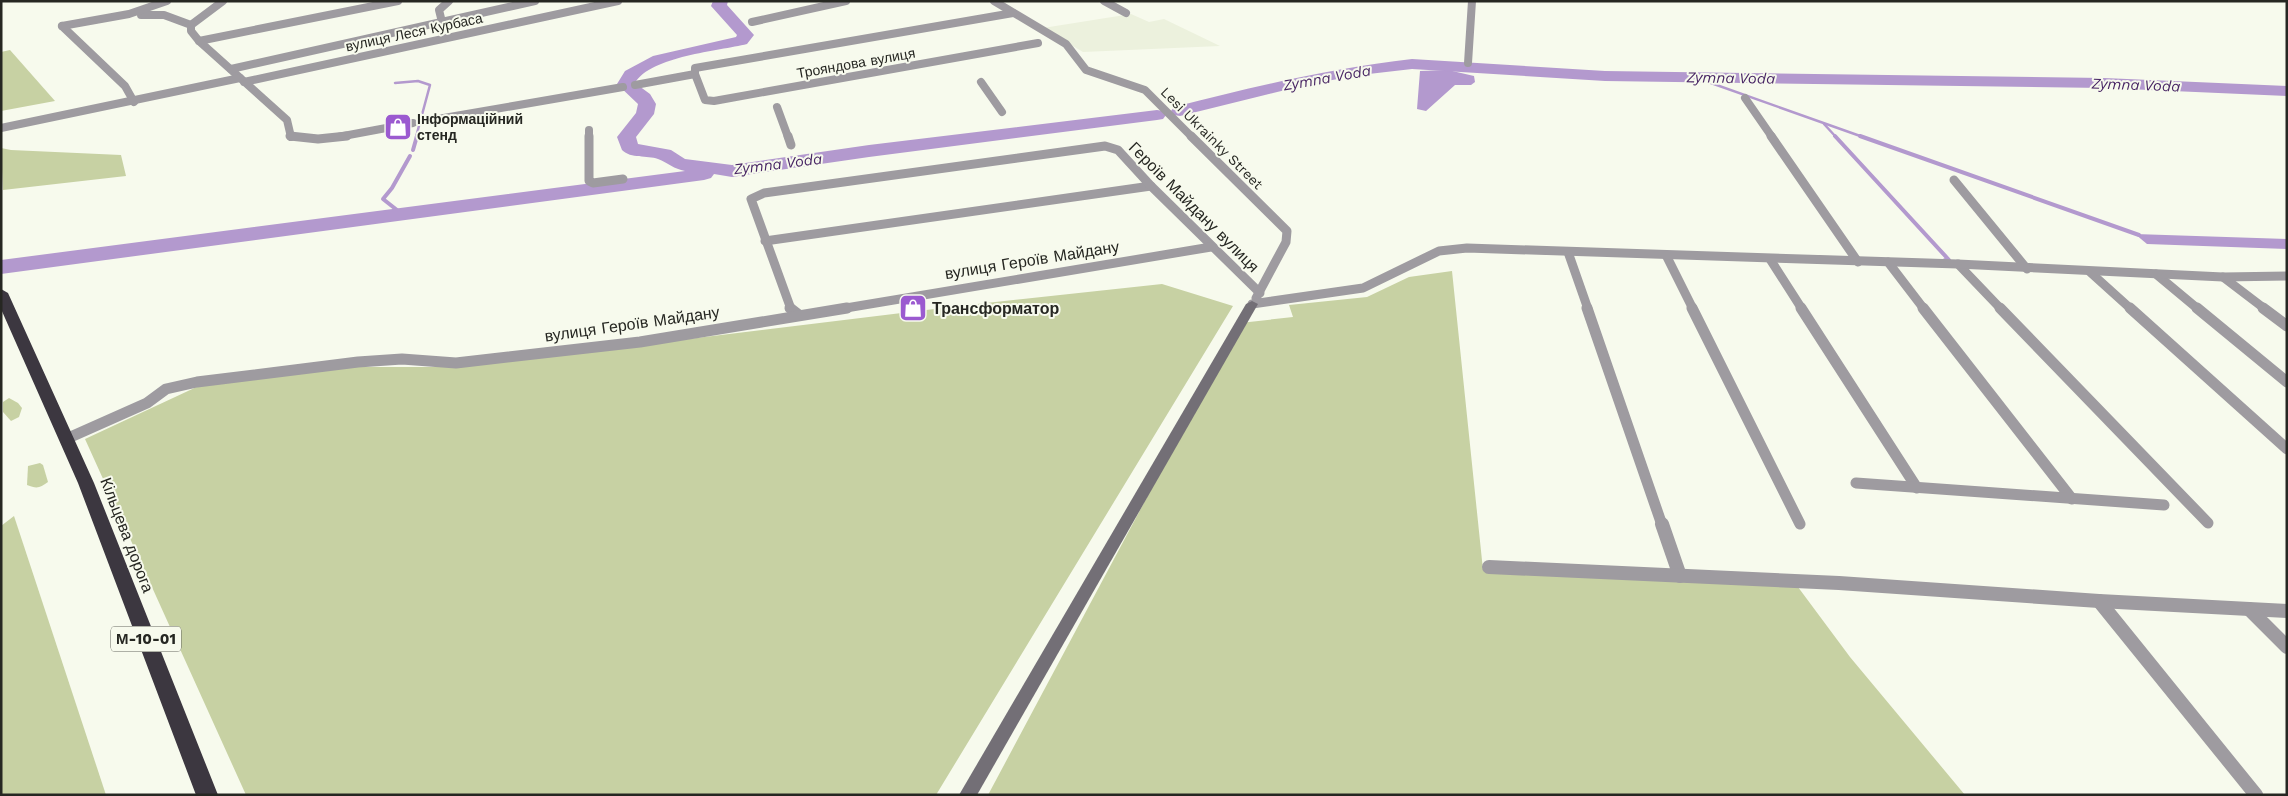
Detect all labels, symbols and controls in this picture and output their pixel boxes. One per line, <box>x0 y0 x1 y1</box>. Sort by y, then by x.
street label: вулиця Леся Курбаса <box>344 10 484 54</box>
street label: Трояндова вулиця <box>796 45 916 81</box>
water label: Zymna Voda <box>1281 61 1372 95</box>
water label: Zymna Voda <box>1686 68 1775 88</box>
water label: Zymna Voda <box>2090 74 2181 96</box>
street label: Lesi Ukrainky Street <box>1158 84 1266 192</box>
place label: Інформаційний стенд <box>417 111 523 143</box>
shop icon: Інформаційний стенд <box>383 112 413 142</box>
street label: Героїв Майдану вулиця <box>1125 138 1263 276</box>
water label: Zymna Voda <box>732 150 823 178</box>
street label: вулиця Героїв Майдану <box>943 237 1121 283</box>
shop icon: Трансформатор <box>898 293 928 323</box>
place label: Трансформатор <box>932 299 1059 318</box>
street label: вулиця Героїв Майдану <box>543 302 721 346</box>
street label: Кільцева дорога <box>96 475 158 595</box>
road number: М-10-01 <box>111 626 181 652</box>

